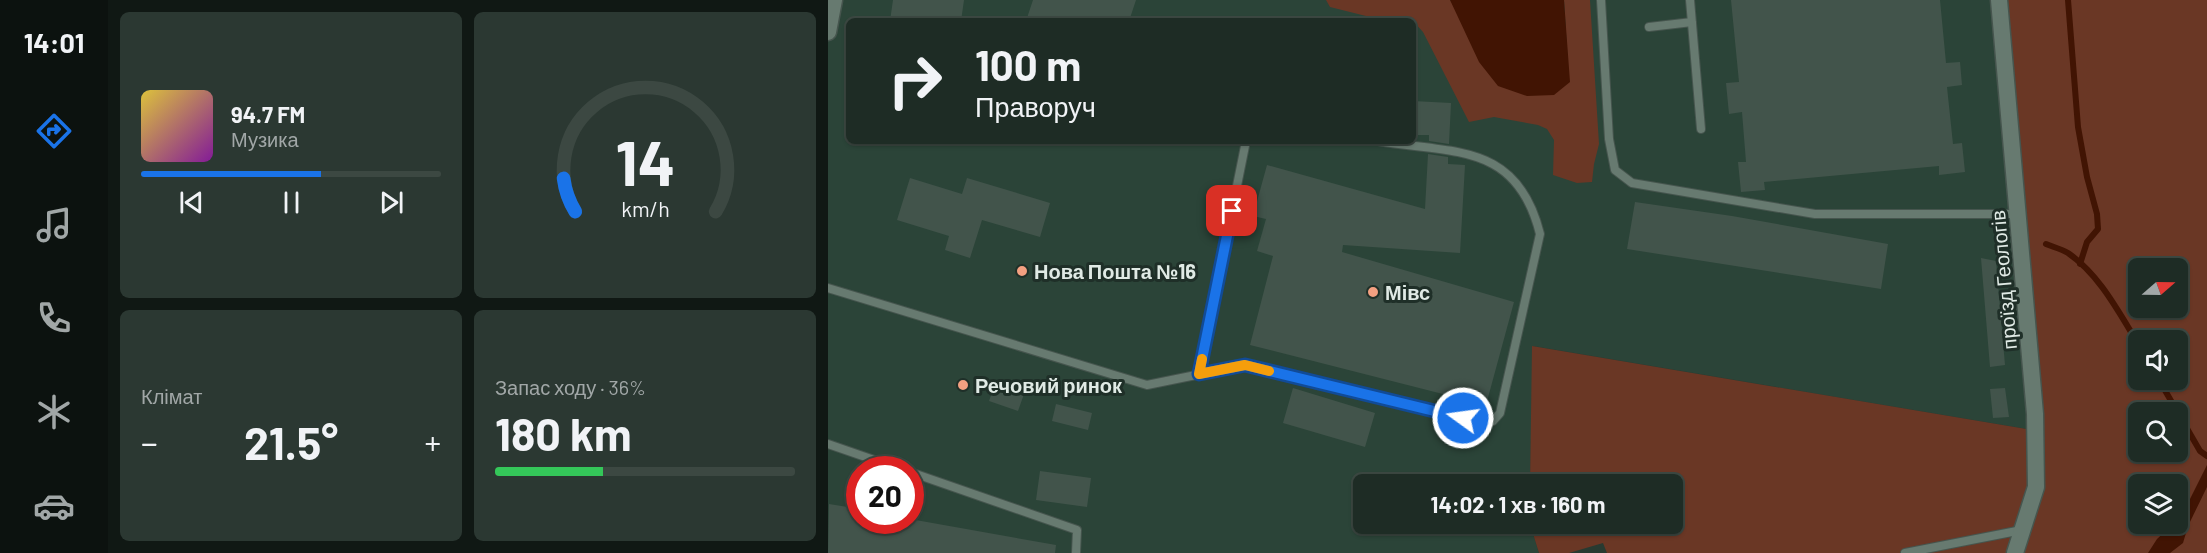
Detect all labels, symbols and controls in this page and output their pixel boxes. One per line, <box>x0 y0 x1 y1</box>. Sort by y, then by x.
text: 14:01 <box>24 26 84 58</box>
text: 100 m <box>975 39 1081 89</box>
icon: right <box>876 42 954 120</box>
text: Праворуч <box>975 90 1096 122</box>
text: 94.7 FM <box>231 101 305 127</box>
icon: directions <box>33 110 75 152</box>
text: 14 <box>615 124 675 198</box>
text: Музика <box>231 127 299 151</box>
pin <box>1206 185 1257 236</box>
icon: previous <box>175 186 208 219</box>
icon: pause <box>275 186 308 219</box>
icon: next <box>375 186 408 219</box>
icon: arrive <box>1215 194 1248 227</box>
text: km/h <box>621 196 669 221</box>
icon: music <box>33 204 75 246</box>
street label: проїзд Геологів <box>1985 209 2021 351</box>
north arrow <box>2128 258 2188 318</box>
map controls <box>2128 258 2188 534</box>
place label: Нова Пошта №16 <box>1034 259 1196 283</box>
marker: Нова Пошта №16 <box>1015 264 1029 278</box>
place label: Мівс <box>1385 280 1430 304</box>
marker: Мівс <box>1366 285 1380 299</box>
icon: phone <box>33 297 75 339</box>
button: sound <box>2128 330 2188 390</box>
place label: Речовий ринок <box>975 373 1123 397</box>
text: Запас ходу · 36% <box>495 375 646 399</box>
marker: Речовий ринок <box>956 378 970 392</box>
text: Клімат <box>141 384 202 408</box>
position arrow <box>1431 386 1495 450</box>
icon: climate <box>33 391 75 433</box>
button: search <box>2128 402 2188 462</box>
text: 180 km <box>495 406 632 460</box>
text: 21.5° <box>244 415 338 469</box>
text: − <box>141 422 158 462</box>
text: + <box>425 422 441 462</box>
speed limit sign: 20 <box>846 456 924 534</box>
button: layers <box>2128 474 2188 534</box>
icon: car <box>33 485 75 527</box>
text: 14:02 · 1 хв · 160 m <box>1431 491 1605 517</box>

